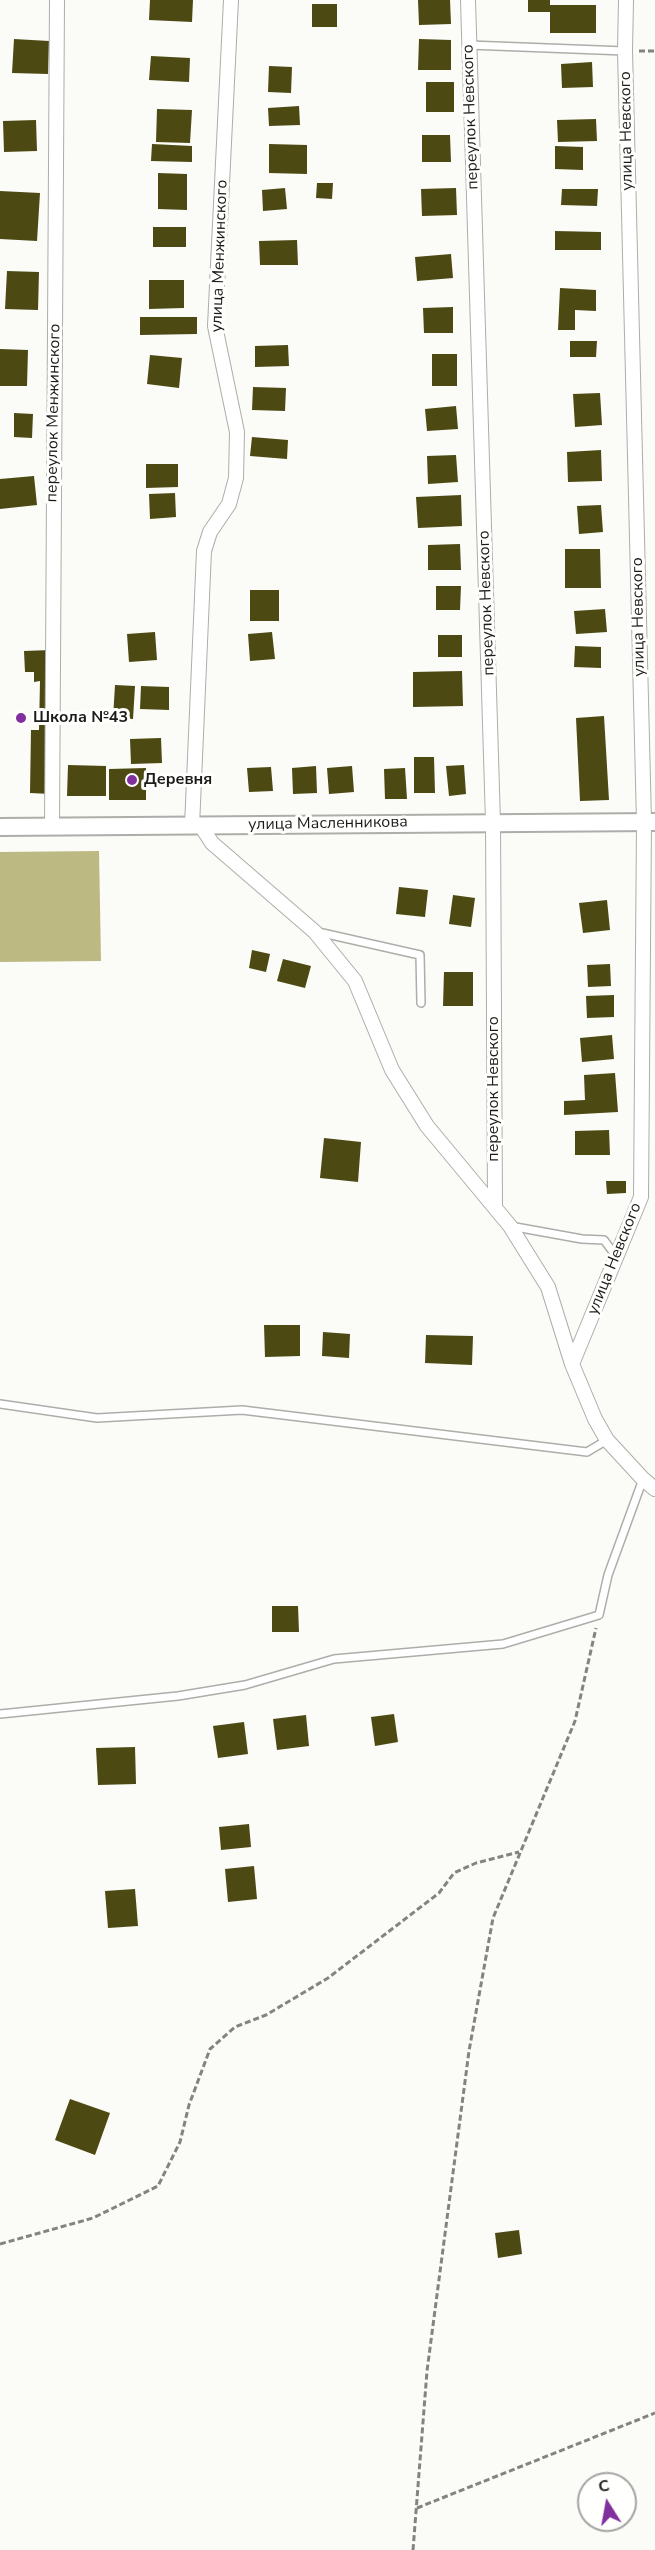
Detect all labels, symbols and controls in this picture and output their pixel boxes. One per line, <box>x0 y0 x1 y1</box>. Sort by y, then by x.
street label: переулок Невского <box>459 44 483 190</box>
street label: улица Невского <box>616 71 638 191</box>
street label: улица Менжинского <box>208 179 232 333</box>
street label: переулок Менжинского <box>43 323 65 503</box>
street label: переулок Невского <box>475 530 499 676</box>
street label: улица Невского <box>628 557 650 677</box>
place label: Школа №43 <box>33 708 128 728</box>
marker: Школа №43 <box>14 711 28 725</box>
place label: Деревня <box>144 770 212 790</box>
marker: Деревня <box>125 773 139 787</box>
street label: улица Масленникова <box>248 813 408 835</box>
street label: переулок Невского <box>484 1016 504 1162</box>
street label: улица Невского <box>584 1200 646 1318</box>
north arrow <box>577 2472 637 2532</box>
text: С <box>597 2474 611 2498</box>

